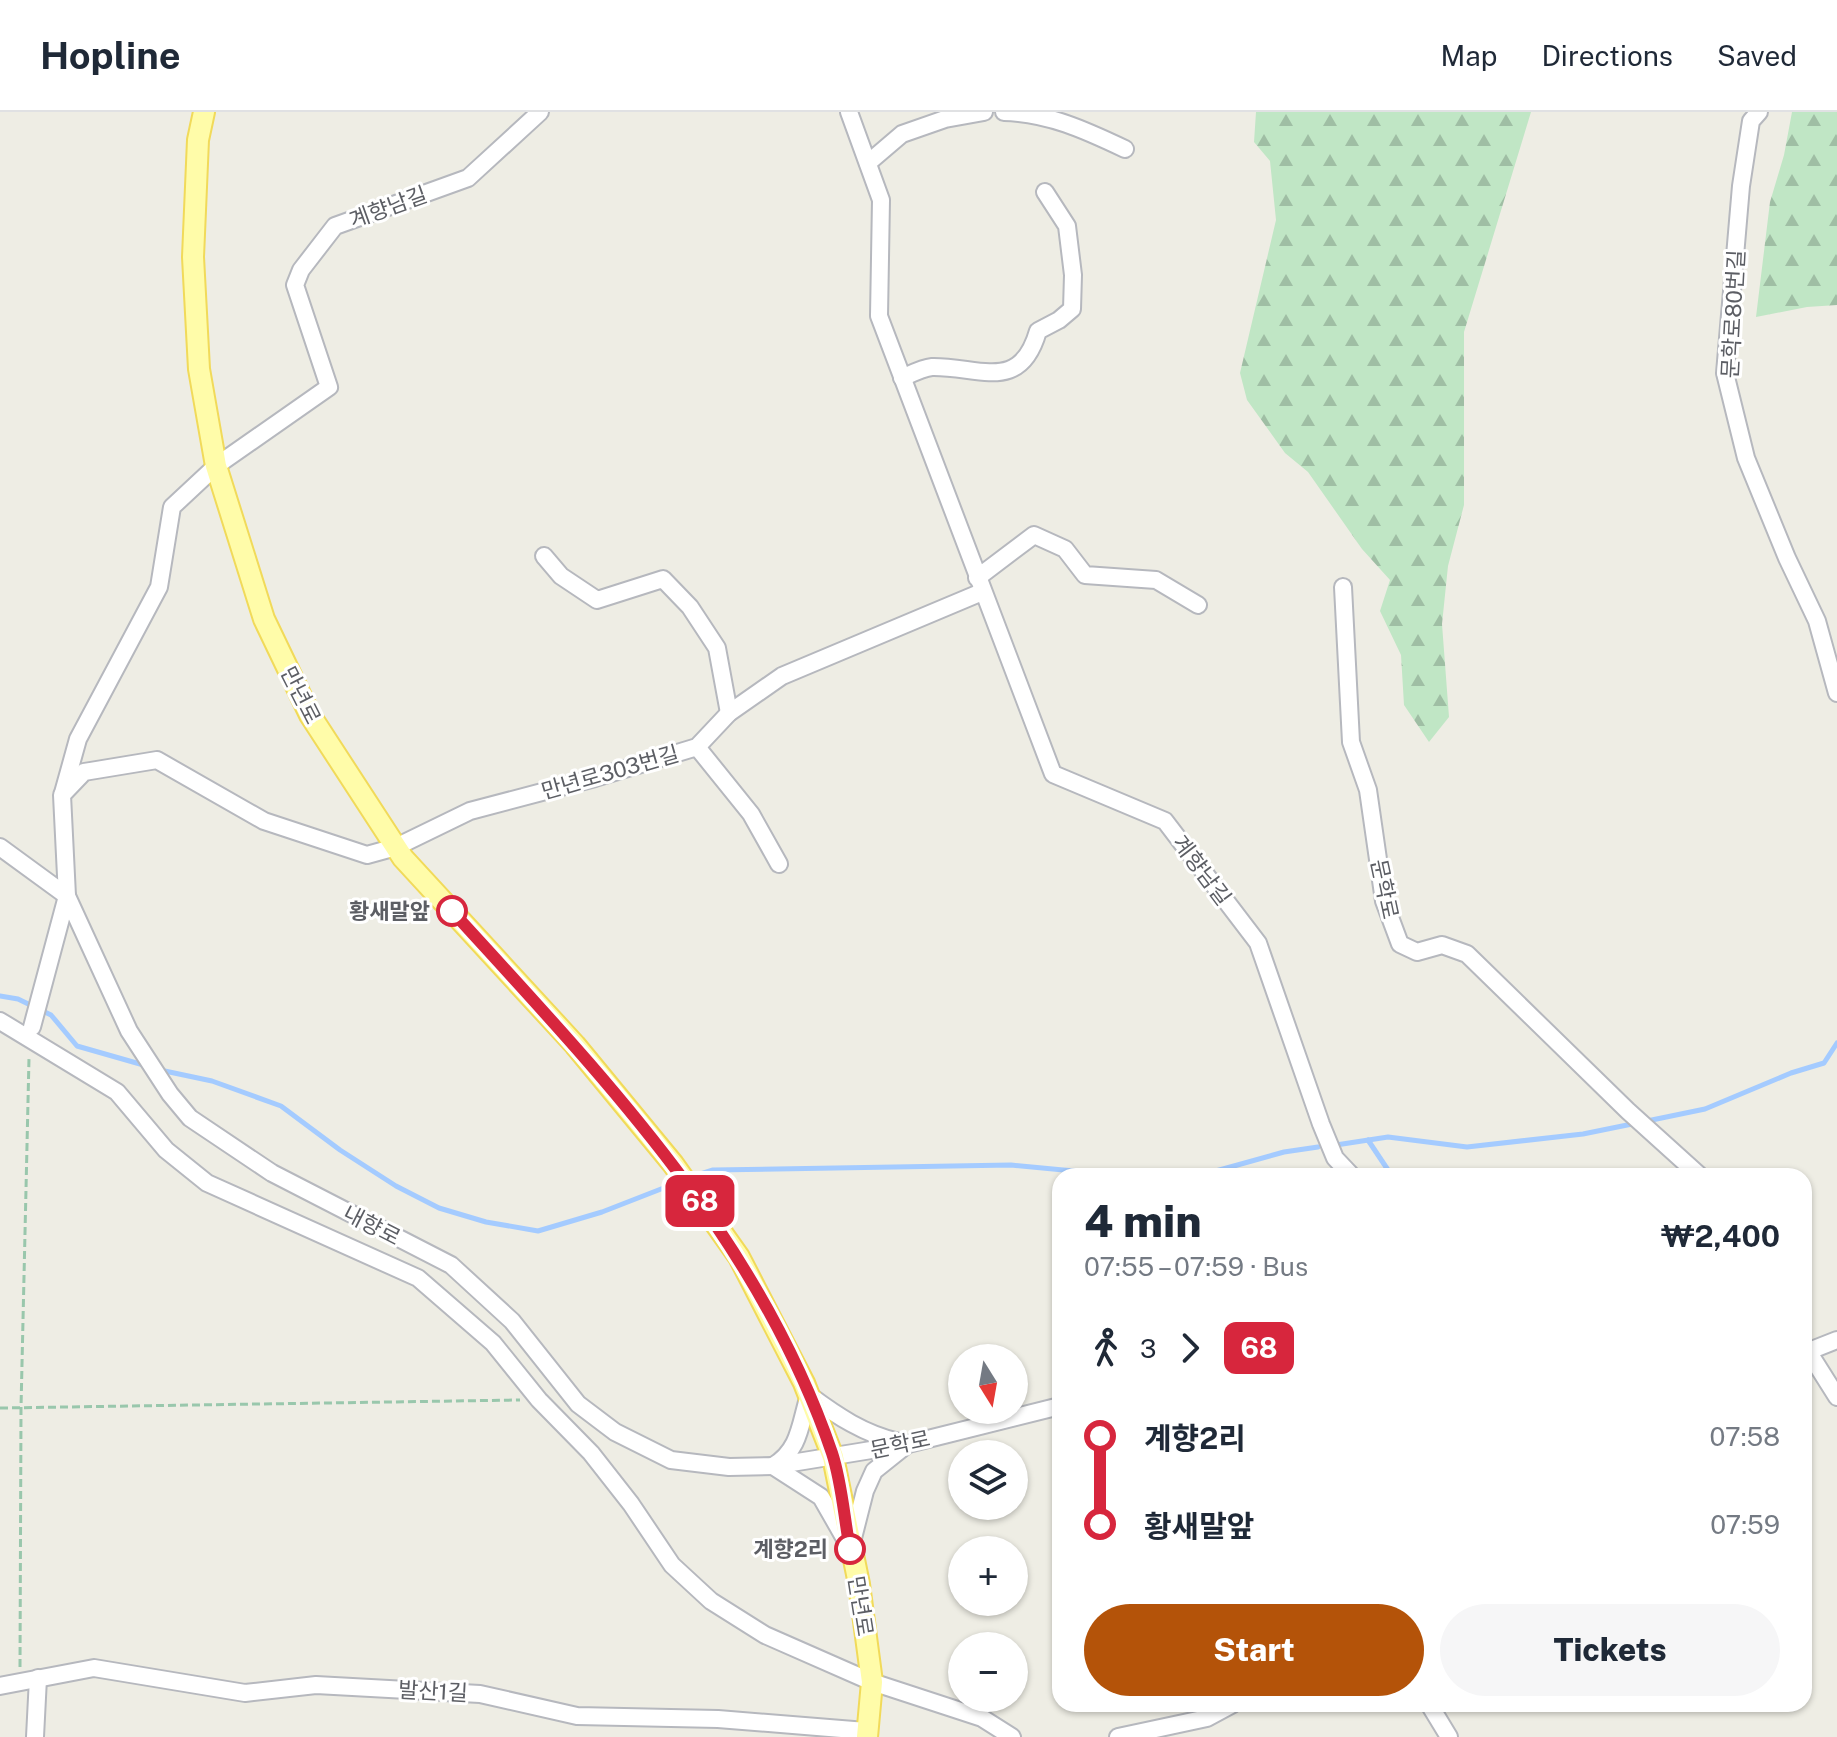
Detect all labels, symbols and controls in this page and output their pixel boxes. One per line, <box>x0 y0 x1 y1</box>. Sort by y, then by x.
text: Hopline <box>40 33 181 78</box>
text: Map <box>1441 39 1497 72</box>
text: Directions <box>1541 39 1673 72</box>
text: Saved <box>1717 39 1797 72</box>
street label: 계향남길 <box>346 181 430 233</box>
street label: 문학로80번길 <box>1717 249 1749 379</box>
street label: 만년로 <box>276 662 326 728</box>
street label: 만년로303번길 <box>538 740 682 804</box>
street label: 계향남길 <box>1167 830 1237 910</box>
street label: 문학로 <box>1366 857 1404 921</box>
marker: 황새말앞 <box>437 896 467 926</box>
place label: 황새말앞 <box>349 898 430 924</box>
line badge: 68 <box>664 1175 736 1227</box>
text: 68 <box>681 1184 719 1217</box>
text: 4 min <box>1084 1195 1202 1247</box>
street label: 내향로 <box>339 1200 405 1250</box>
text: ₩2,400 <box>1661 1218 1780 1254</box>
text: 07:55 – 07:59 · Bus <box>1084 1251 1308 1282</box>
icon: walk <box>1084 1326 1128 1370</box>
icon: forward <box>1168 1326 1212 1370</box>
text: 68 <box>1240 1331 1278 1364</box>
text: 3 <box>1140 1333 1156 1364</box>
north arrow <box>948 1344 1028 1424</box>
map controls <box>948 1344 1028 1712</box>
text: 계향2리 <box>1144 1420 1246 1456</box>
text: 07:58 <box>1710 1421 1780 1452</box>
street label: 문학로 <box>868 1425 932 1463</box>
button: layers <box>948 1440 1028 1520</box>
text: 황새말앞 <box>1144 1508 1254 1544</box>
text: 07:59 <box>1710 1509 1780 1540</box>
marker: 계향2리 <box>835 1534 865 1564</box>
place label: 계향2리 <box>753 1536 828 1562</box>
button: + <box>948 1536 1028 1616</box>
street label: 만년로 <box>843 1574 879 1638</box>
button: Start <box>1084 1604 1424 1696</box>
button: Tickets <box>1440 1604 1780 1696</box>
button: − <box>948 1632 1028 1712</box>
street label: 발산1길 <box>398 1676 468 1706</box>

